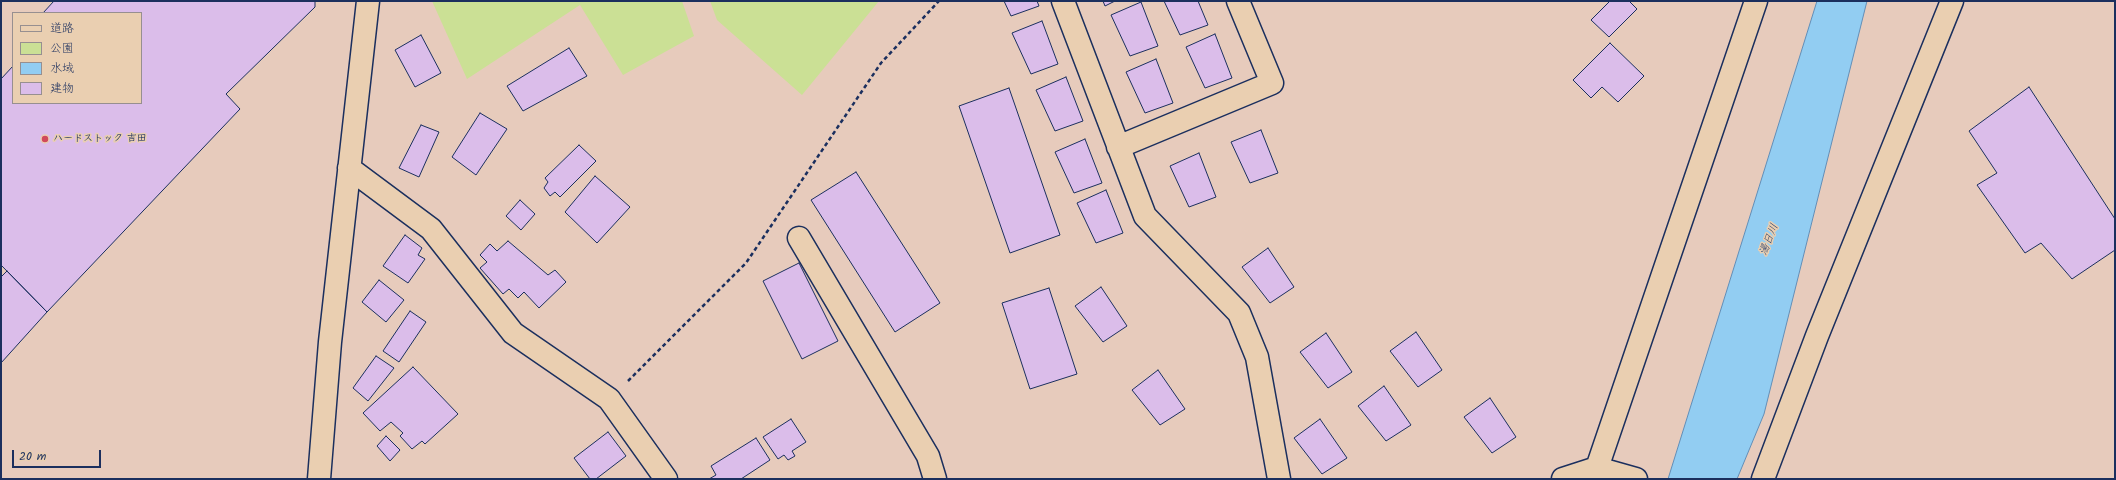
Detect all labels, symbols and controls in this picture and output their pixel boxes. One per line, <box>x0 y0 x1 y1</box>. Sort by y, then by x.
legend <box>12 12 142 104</box>
text: 道路 <box>50 19 74 38</box>
text: 公園 <box>50 39 74 58</box>
text: 水域 <box>50 59 74 78</box>
text: 建物 <box>50 79 74 98</box>
place label: ハードストック 吉田 <box>53 133 147 145</box>
marker: ハードストック 吉田 <box>40 134 50 144</box>
water label: 湯日川 <box>1758 222 1782 258</box>
scale bar <box>14 442 103 468</box>
text: 20 m <box>19 447 46 466</box>

